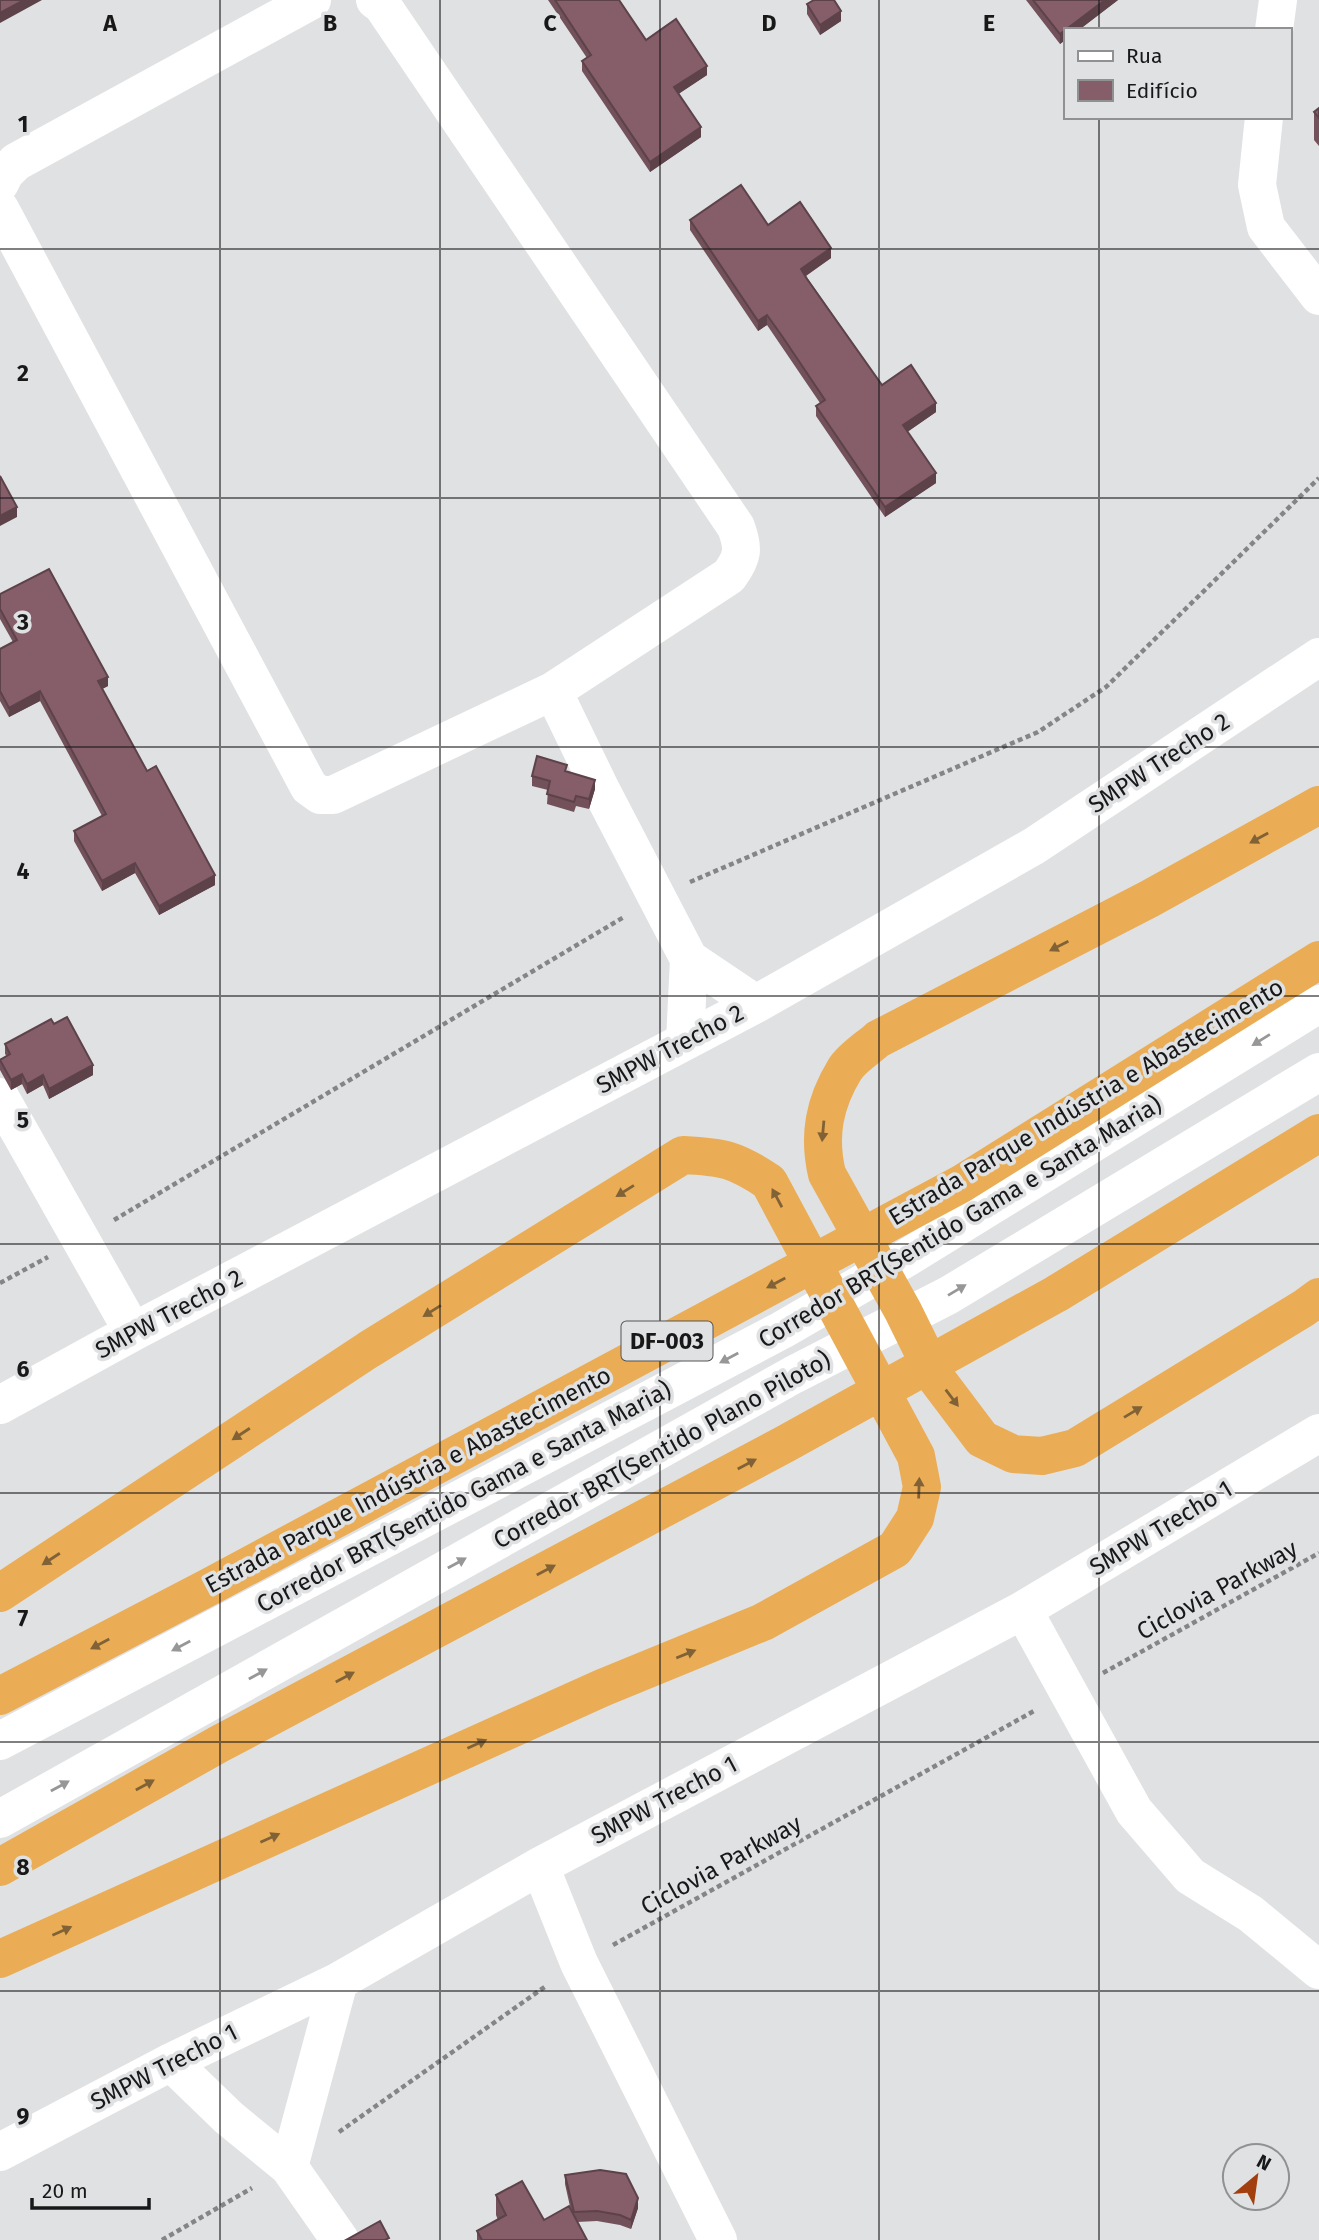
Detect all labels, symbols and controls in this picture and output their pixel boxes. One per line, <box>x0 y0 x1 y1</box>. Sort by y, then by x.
text: A <box>102 9 117 37</box>
text: B <box>323 9 337 37</box>
text: C <box>543 9 557 37</box>
text: D <box>762 9 777 37</box>
text: E <box>983 9 995 37</box>
legend <box>1064 28 1291 119</box>
text: Rua <box>1126 43 1162 69</box>
text: Edifício <box>1126 78 1198 104</box>
text: 1 <box>18 110 28 138</box>
text: 2 <box>17 359 29 387</box>
text: 3 <box>16 608 29 636</box>
street label: SMPW Trecho 2 <box>1083 707 1235 819</box>
one-way arrow <box>1249 832 1269 844</box>
text: 4 <box>17 857 30 885</box>
one-way arrow <box>1049 940 1069 951</box>
street label: Estrada Parque Indústria e Abastecimento <box>884 973 1288 1231</box>
street label: SMPW Trecho 2 <box>592 998 748 1100</box>
one-way arrow <box>1251 1034 1270 1046</box>
street label: Corredor BRT(Sentido Gama e Santa Maria) <box>753 1090 1167 1354</box>
text: 5 <box>17 1106 29 1134</box>
one-way arrow <box>817 1120 828 1142</box>
one-way arrow <box>615 1184 634 1197</box>
one-way arrow <box>772 1187 784 1207</box>
street label: SMPW Trecho 2 <box>91 1263 247 1365</box>
one-way arrow <box>766 1276 786 1288</box>
one-way arrow <box>948 1284 967 1296</box>
one-way arrow <box>422 1304 441 1317</box>
road number: DF-003 <box>622 1322 712 1360</box>
street label: Corredor BRT(Sentido Plano Piloto) <box>489 1345 835 1555</box>
one-way arrow <box>719 1352 739 1364</box>
text: 6 <box>17 1355 30 1383</box>
street label: Estrada Parque Indústria e Abastecimento <box>200 1361 616 1599</box>
street label: Corredor BRT(Sentido Gama e Santa Maria) <box>252 1375 676 1619</box>
one-way arrow <box>944 1389 959 1407</box>
one-way arrow <box>1123 1406 1142 1419</box>
one-way arrow <box>231 1428 250 1441</box>
one-way arrow <box>737 1458 757 1470</box>
street label: SMPW Trecho 1 <box>1085 1475 1237 1581</box>
one-way arrow <box>914 1477 925 1499</box>
street label: Ciclovia Parkway <box>1132 1534 1302 1646</box>
one-way arrow <box>41 1553 60 1566</box>
one-way arrow <box>447 1557 466 1569</box>
one-way arrow <box>536 1565 556 1576</box>
text: 7 <box>18 1604 29 1632</box>
one-way arrow <box>90 1638 110 1649</box>
one-way arrow <box>171 1640 191 1651</box>
one-way arrow <box>676 1648 697 1659</box>
one-way arrow <box>248 1669 268 1680</box>
one-way arrow <box>335 1671 355 1683</box>
one-way arrow <box>467 1738 487 1750</box>
street label: SMPW Trecho 1 <box>586 1750 742 1850</box>
one-way arrow <box>135 1779 155 1791</box>
one-way arrow <box>50 1780 69 1792</box>
street label: Ciclovia Parkway <box>636 1809 806 1921</box>
one-way arrow <box>260 1832 280 1844</box>
text: 8 <box>16 1853 30 1881</box>
one-way arrow <box>52 1925 73 1936</box>
street label: SMPW Trecho 1 <box>86 2018 242 2116</box>
text: 9 <box>17 2102 30 2130</box>
north arrow <box>1221 2142 1291 2212</box>
text: N <box>1253 2149 1275 2176</box>
scale bar <box>32 2166 149 2210</box>
text: 20 m <box>42 2178 88 2204</box>

